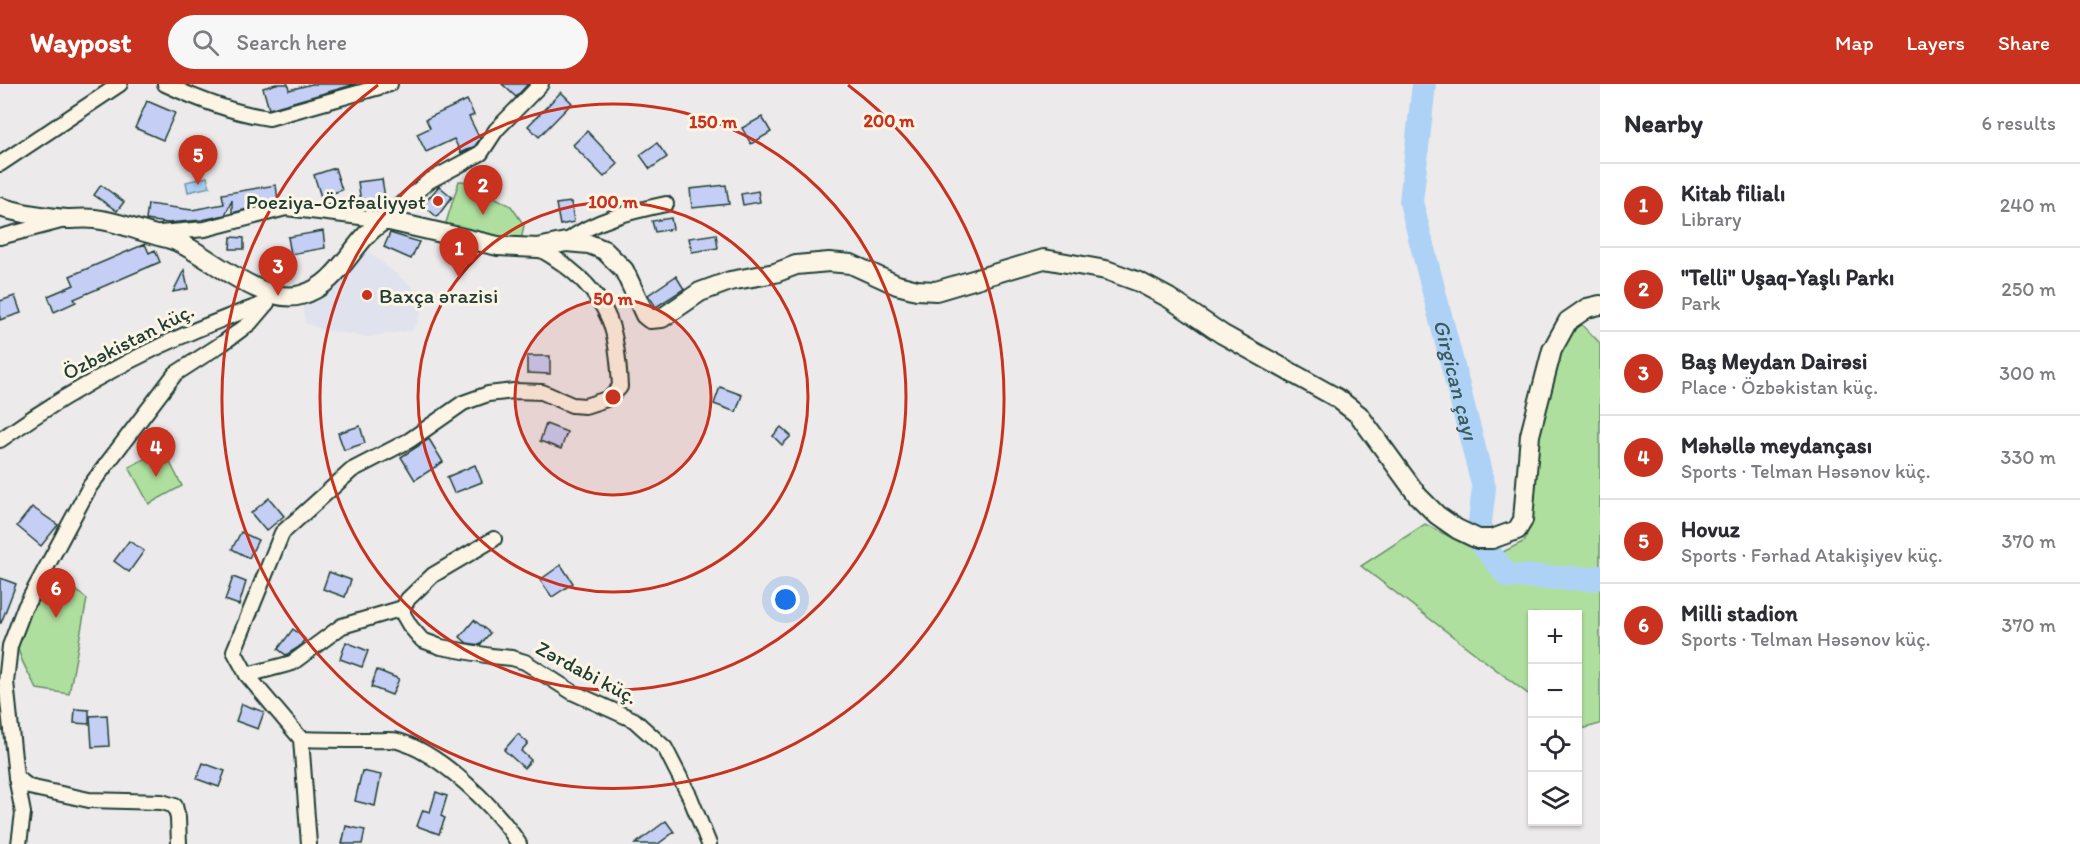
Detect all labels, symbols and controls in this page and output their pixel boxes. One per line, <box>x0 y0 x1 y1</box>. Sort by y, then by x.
search box <box>168 15 588 69</box>
text: Waypost <box>30 25 132 59</box>
icon: search <box>189 26 222 59</box>
text: Search here <box>237 29 347 56</box>
text: Map <box>1835 30 1874 55</box>
text: Layers <box>1907 30 1965 55</box>
text: Share <box>1998 30 2050 55</box>
text: Nearby <box>1624 107 1703 139</box>
text: 200 m <box>864 110 915 132</box>
text: 150 m <box>689 111 738 133</box>
text: 6 results <box>1982 111 2056 135</box>
pin: 5 <box>178 135 218 185</box>
pin: 2 <box>464 166 502 215</box>
text: Kitab filialı <box>1681 180 1785 207</box>
place label: Poeziya-Özfəaliyyət <box>246 189 426 214</box>
text: 100 m <box>588 191 639 213</box>
text: 1 <box>1639 193 1648 217</box>
text: 240 m <box>2000 193 2056 217</box>
marker: Poeziya-Özfəaliyyət <box>431 194 445 208</box>
text: Library <box>1681 207 1741 231</box>
pin: 1 <box>440 228 478 278</box>
pin: 3 <box>258 246 298 296</box>
text: "Telli" Uşaq-Yaşlı Parkı <box>1681 264 1894 291</box>
text: 2 <box>1638 277 1649 301</box>
text: 250 m <box>2001 277 2056 301</box>
place label: Baxça ərazisi <box>379 283 498 308</box>
marker: Baxça ərazisi <box>360 288 374 302</box>
text: 50 m <box>593 288 634 310</box>
text: Park <box>1681 291 1720 315</box>
street label: Özbəkistan küç. <box>58 297 198 385</box>
water label: Girgican çayı <box>1428 317 1485 444</box>
text: Baş Meydan Dairəsi <box>1681 348 1867 375</box>
text: 3 <box>1638 361 1649 385</box>
text: 300 m <box>1999 361 2056 385</box>
text: Place · Özbəkistan küç. <box>1681 375 1878 399</box>
centre of rings <box>603 387 623 407</box>
pin: 4 <box>136 428 176 477</box>
text: Məhəllə meydançası <box>1681 432 1872 459</box>
text: 4 <box>1637 445 1650 469</box>
text: 330 m <box>2001 445 2056 469</box>
text: Sports · Telman Həsənov küç. <box>1681 459 1931 483</box>
text: Hovuz <box>1681 516 1740 543</box>
text: 5 <box>1638 529 1649 553</box>
text: 370 m <box>2002 529 2056 553</box>
text: Sports · Fərhad Atakişiyev küç. <box>1681 543 1943 567</box>
pin: 6 <box>36 568 76 618</box>
your location <box>771 585 800 614</box>
text: Milli stadion <box>1681 600 1798 627</box>
map controls <box>1528 610 1582 826</box>
button: + <box>1528 610 1582 664</box>
text: 6 <box>1638 613 1649 637</box>
text: 370 m <box>2002 613 2056 637</box>
text: Sports · Telman Həsənov küç. <box>1681 627 1931 651</box>
street label: Zərdabi küç. <box>532 635 642 709</box>
button: − <box>1528 664 1582 718</box>
button: locate <box>1528 718 1582 772</box>
button: layers <box>1528 772 1582 826</box>

